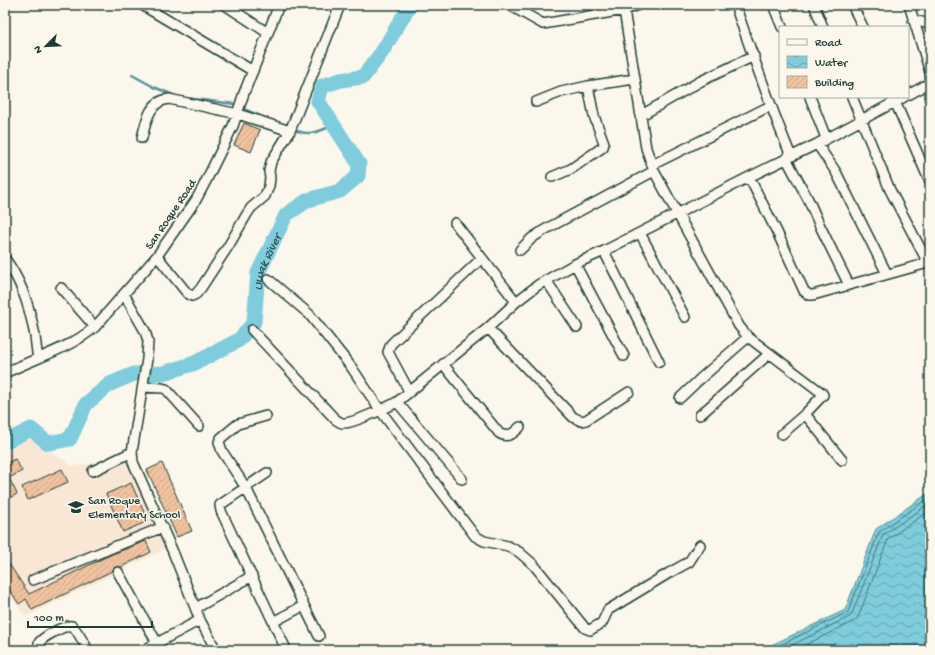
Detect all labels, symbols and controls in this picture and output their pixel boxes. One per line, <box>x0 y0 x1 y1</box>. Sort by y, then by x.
north arrow <box>26 26 66 66</box>
legend <box>779 26 909 98</box>
text: Road <box>815 37 842 51</box>
text: N <box>32 44 46 55</box>
text: Water <box>815 57 849 71</box>
text: Building <box>814 77 854 91</box>
street label: San Roque Road <box>143 177 201 253</box>
water label: Uwak River <box>252 230 287 291</box>
place label: San Roque Elementary School <box>88 495 181 523</box>
school or university icon: San Roque Elementary School <box>67 498 85 516</box>
scale bar <box>28 603 152 629</box>
text: 100 m <box>33 612 64 626</box>

